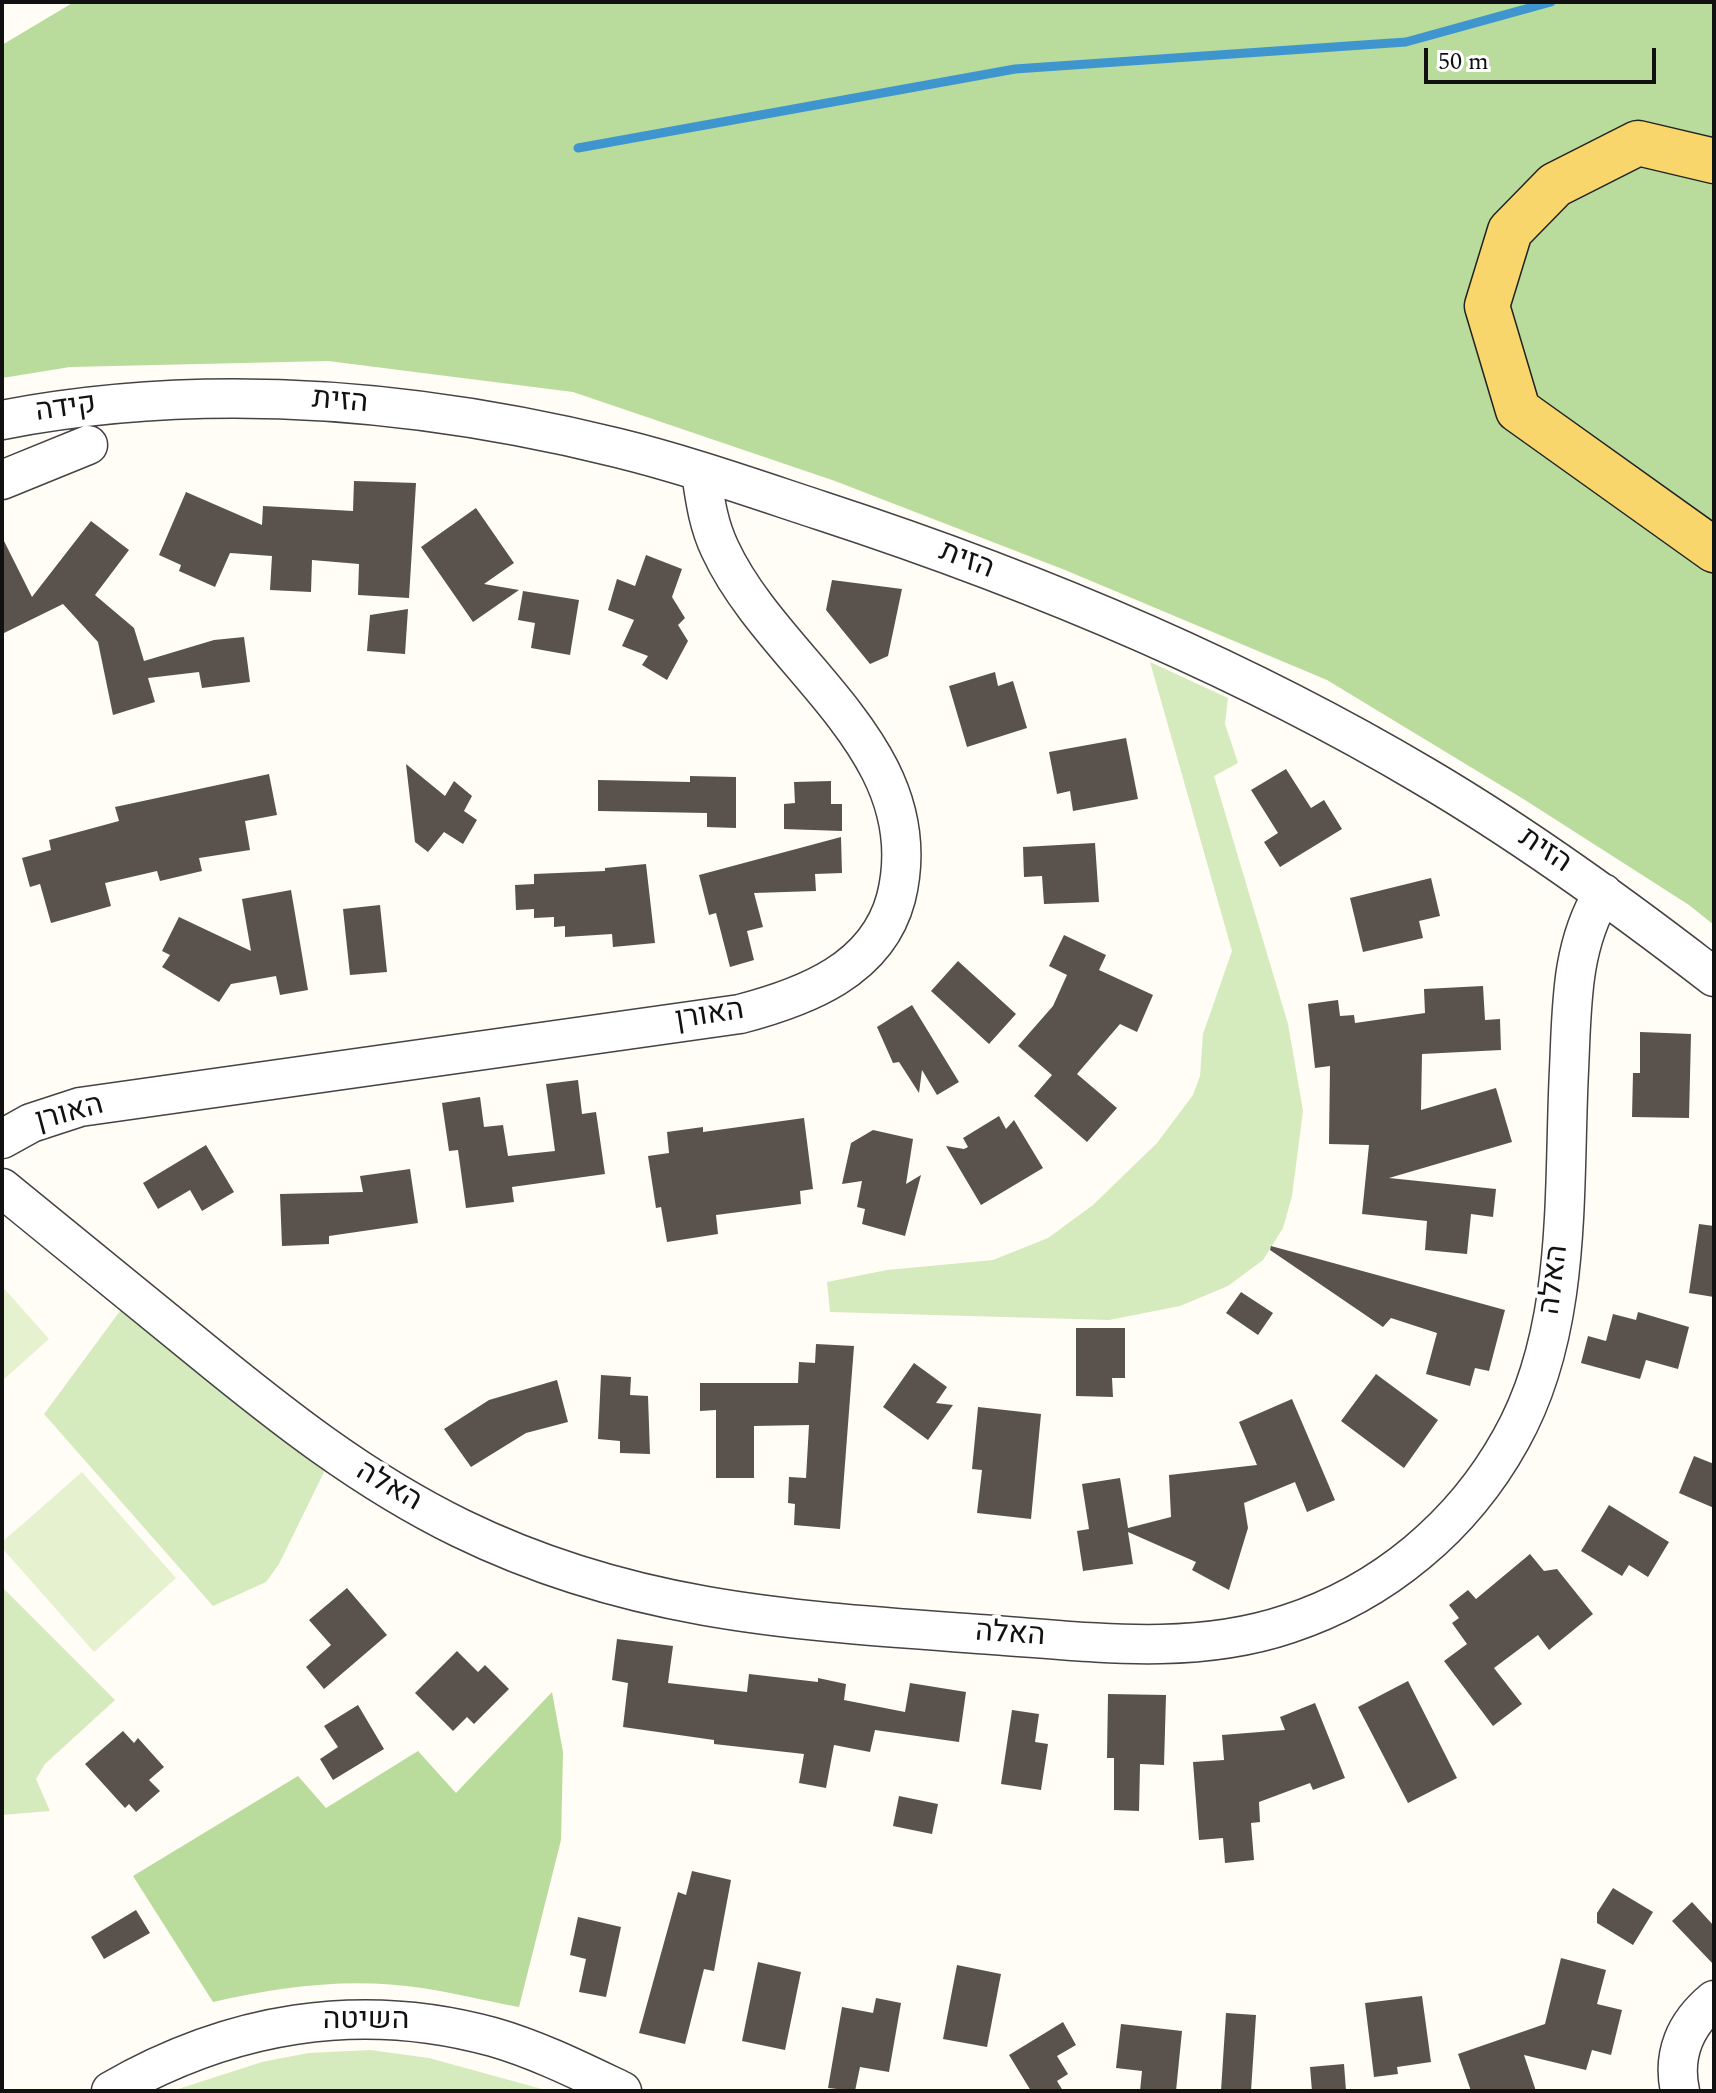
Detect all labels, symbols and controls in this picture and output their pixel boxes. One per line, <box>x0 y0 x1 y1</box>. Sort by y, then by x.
scale bar <box>1428 32 1660 82</box>
text: 50 m <box>1438 44 1489 80</box>
street label: הזית <box>311 383 369 423</box>
street label: קידה <box>33 388 99 432</box>
street label: הזית <box>933 535 999 589</box>
street label: הזית <box>1511 821 1577 883</box>
street label: האורן <box>673 994 747 1040</box>
street label: האורן <box>32 1089 108 1141</box>
street label: האלה <box>1534 1243 1578 1317</box>
street label: האלה <box>349 1455 427 1521</box>
street label: האלה <box>974 1616 1046 1656</box>
street label: השיטה <box>323 2004 409 2040</box>

